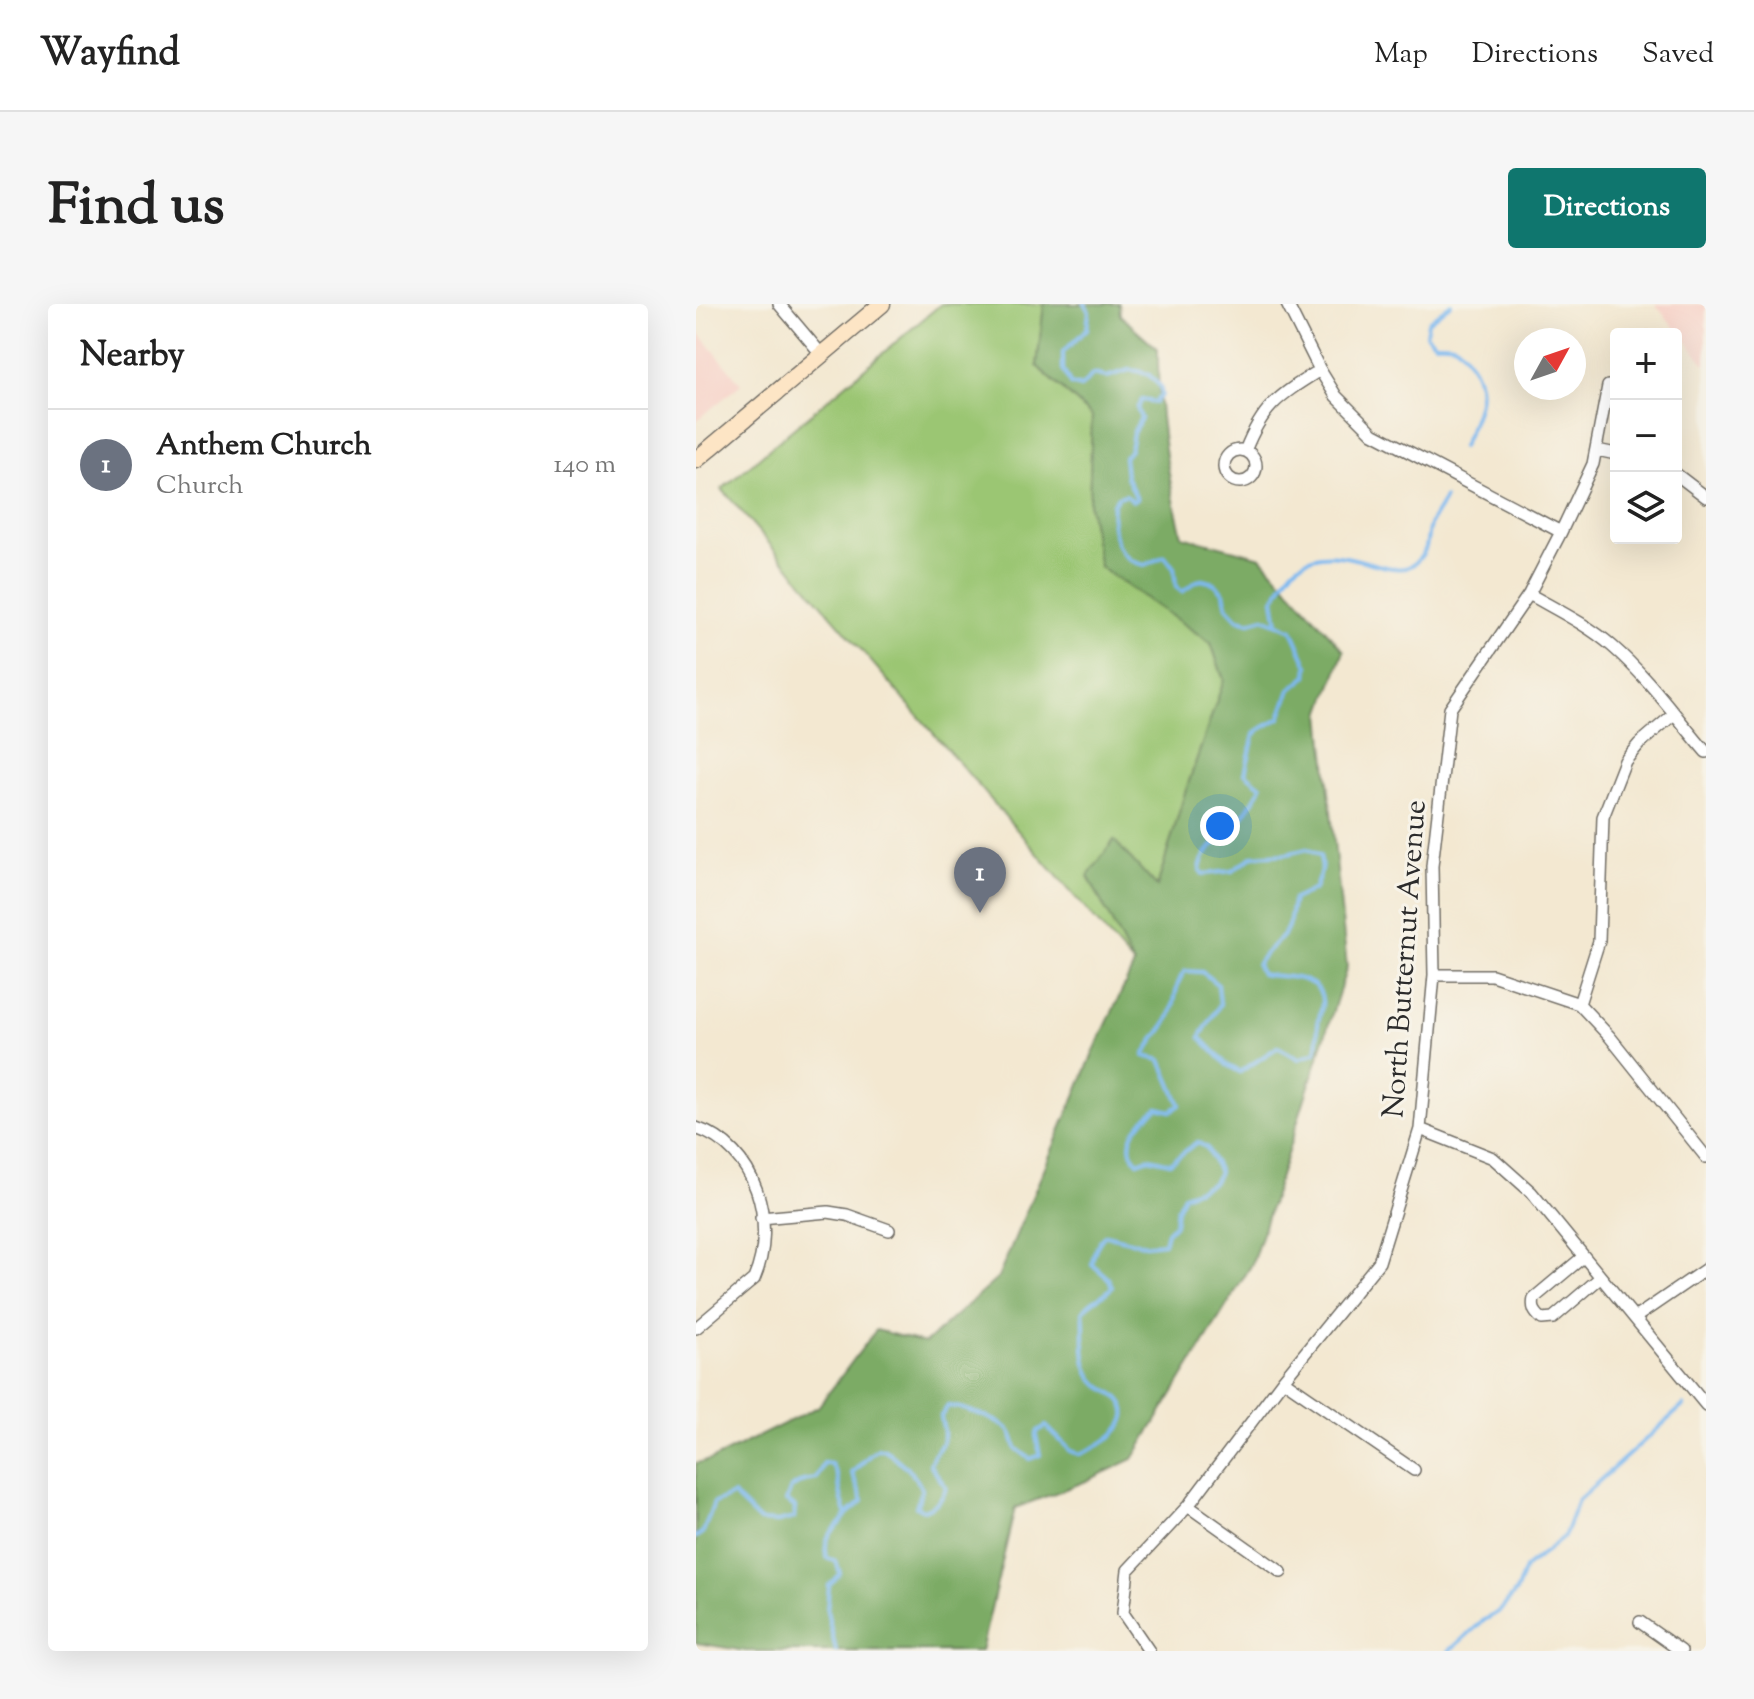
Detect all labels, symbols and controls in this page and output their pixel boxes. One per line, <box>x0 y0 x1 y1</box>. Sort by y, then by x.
text: Wayfind <box>40 28 180 82</box>
text: Map <box>1374 35 1428 75</box>
text: Directions <box>1472 35 1598 75</box>
text: Saved <box>1642 35 1714 75</box>
text: Find us <box>48 168 224 249</box>
button: Directions <box>1508 168 1706 248</box>
north arrow <box>1514 328 1586 400</box>
map controls <box>1610 328 1682 544</box>
button: + <box>1610 328 1682 400</box>
text: Nearby <box>80 332 185 381</box>
button: − <box>1610 400 1682 472</box>
text: Anthem Church <box>156 425 372 468</box>
text: 1 <box>102 447 110 484</box>
text: 140 m <box>553 447 616 484</box>
text: Church <box>156 468 244 505</box>
button: layers <box>1610 472 1682 544</box>
street label: North Butternut Avenue <box>1373 798 1439 1120</box>
your location <box>1200 806 1240 846</box>
pin: 1 <box>954 847 1006 913</box>

